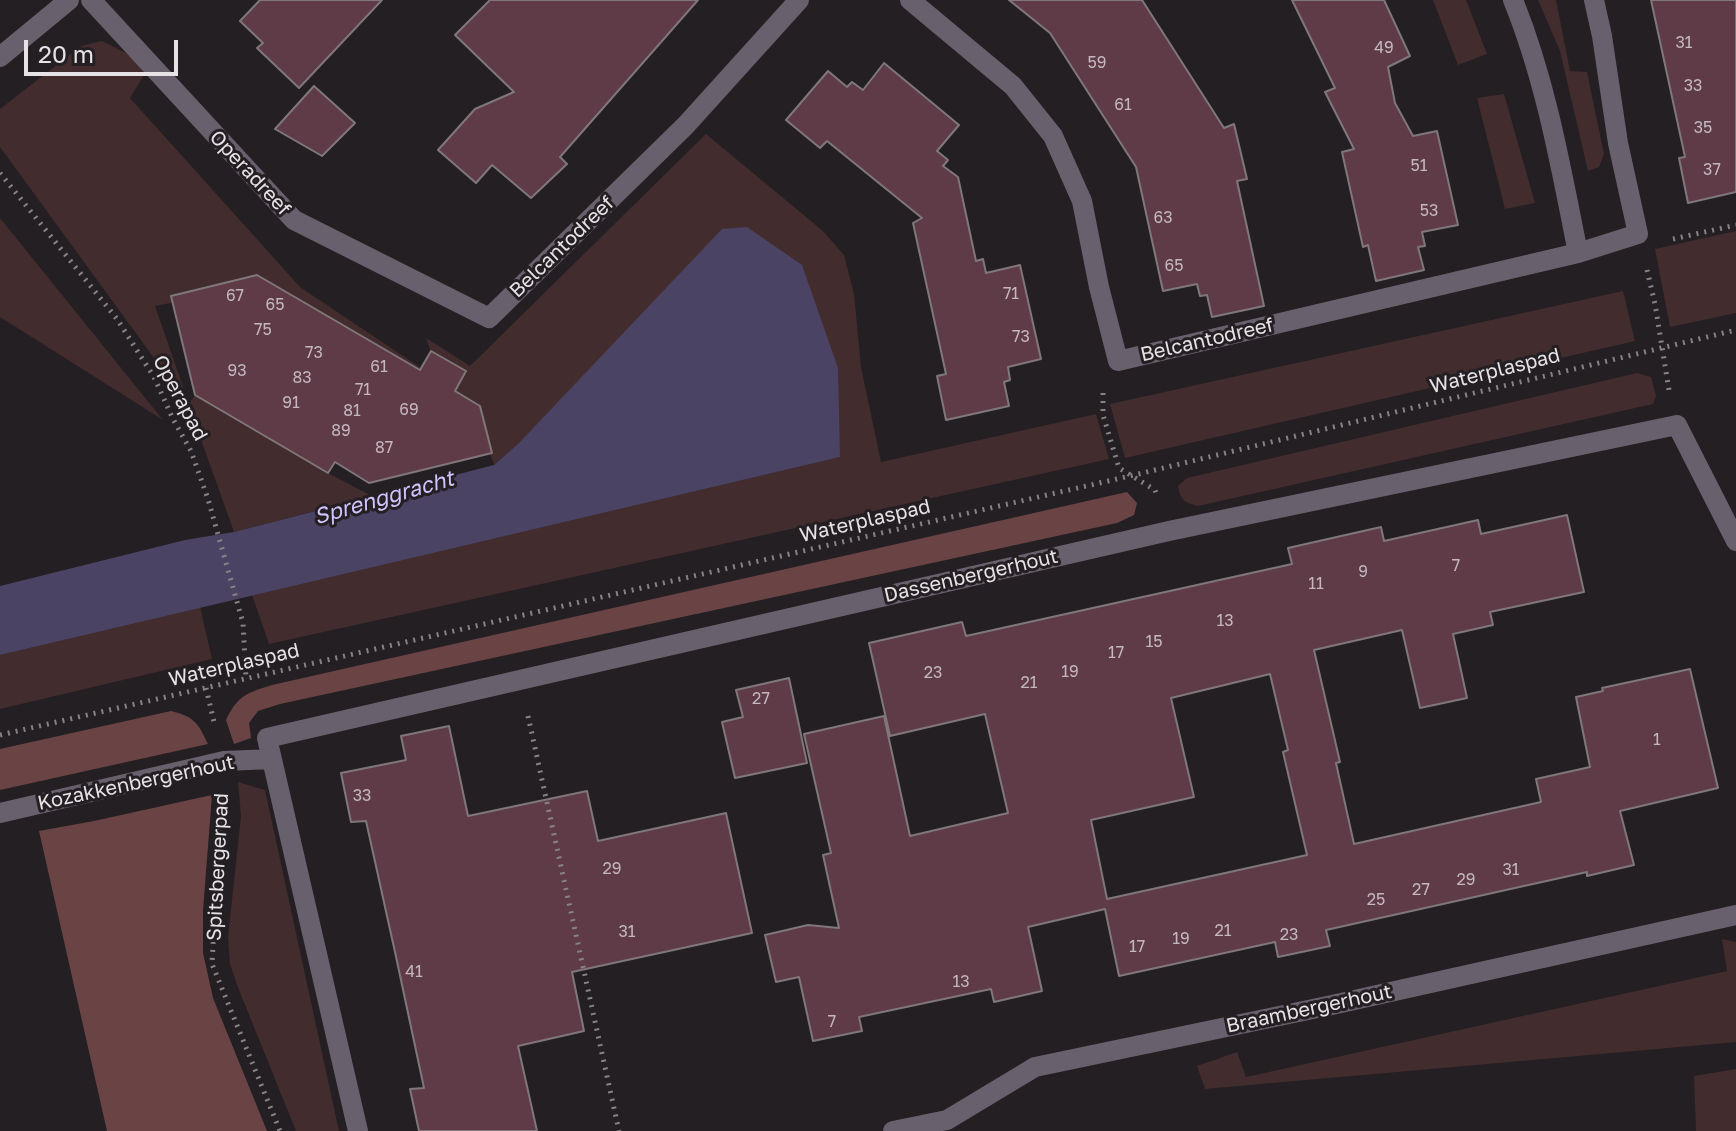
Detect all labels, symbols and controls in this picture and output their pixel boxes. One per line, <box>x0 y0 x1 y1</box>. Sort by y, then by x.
scale bar <box>28 24 182 74</box>
house number: 31 <box>1675 33 1693 53</box>
house number: 49 <box>1374 38 1394 58</box>
text: 20 m <box>38 39 94 68</box>
house number: 59 <box>1088 53 1106 73</box>
house number: 33 <box>1684 76 1702 96</box>
house number: 61 <box>1114 95 1132 115</box>
house number: 35 <box>1694 118 1712 138</box>
street label: Operadreef <box>204 125 296 221</box>
house number: 51 <box>1410 156 1428 176</box>
house number: 37 <box>1703 160 1721 180</box>
street label: Belcantodreef <box>505 191 619 303</box>
house number: 53 <box>1420 201 1438 221</box>
house number: 63 <box>1153 208 1173 228</box>
house number: 65 <box>1165 256 1183 276</box>
house number: 71 <box>1003 284 1019 304</box>
house number: 67 <box>226 286 244 306</box>
house number: 65 <box>266 295 284 315</box>
street label: Belcantodreef <box>1138 313 1276 367</box>
house number: 75 <box>254 320 272 340</box>
house number: 73 <box>1012 327 1030 347</box>
house number: 73 <box>305 343 323 363</box>
street label: Waterplaspad <box>1427 343 1563 399</box>
street label: Operapad <box>147 351 213 445</box>
house number: 61 <box>370 357 388 377</box>
house number: 93 <box>227 361 247 381</box>
house number: 83 <box>292 368 312 388</box>
house number: 71 <box>355 380 371 400</box>
house number: 91 <box>282 393 300 413</box>
house number: 69 <box>399 400 419 420</box>
house number: 81 <box>343 401 361 421</box>
house number: 89 <box>331 421 351 441</box>
house number: 87 <box>375 438 393 458</box>
water label: Sprenggracht <box>311 465 457 531</box>
street label: Waterplaspad <box>797 494 933 548</box>
street label: Dassenbergerhout <box>882 544 1060 608</box>
house number: 7 <box>1452 556 1460 576</box>
house number: 9 <box>1358 562 1368 582</box>
house number: 11 <box>1308 574 1324 594</box>
house number: 13 <box>1216 611 1234 631</box>
house number: 15 <box>1145 632 1163 652</box>
street label: Waterplaspad <box>166 638 302 692</box>
house number: 17 <box>1108 643 1124 663</box>
house number: 19 <box>1061 662 1079 682</box>
house number: 23 <box>924 663 942 683</box>
house number: 21 <box>1020 673 1038 693</box>
house number: 27 <box>752 689 770 709</box>
house number: 1 <box>1653 730 1661 750</box>
street label: Kozakkenbergerhout <box>35 750 237 816</box>
house number: 33 <box>353 786 371 806</box>
street label: Spitsbergerpad <box>202 792 234 942</box>
house number: 29 <box>603 859 621 879</box>
house number: 31 <box>1502 860 1520 880</box>
house number: 29 <box>1457 870 1475 890</box>
house number: 27 <box>1412 880 1430 900</box>
house number: 25 <box>1367 890 1385 910</box>
house number: 21 <box>1214 921 1232 941</box>
house number: 31 <box>618 922 636 942</box>
house number: 23 <box>1280 925 1298 945</box>
house number: 19 <box>1172 929 1190 949</box>
house number: 17 <box>1129 937 1145 957</box>
house number: 41 <box>405 962 423 982</box>
house number: 13 <box>952 972 970 992</box>
street label: Braambergerhout <box>1224 980 1394 1038</box>
house number: 7 <box>828 1012 836 1032</box>

